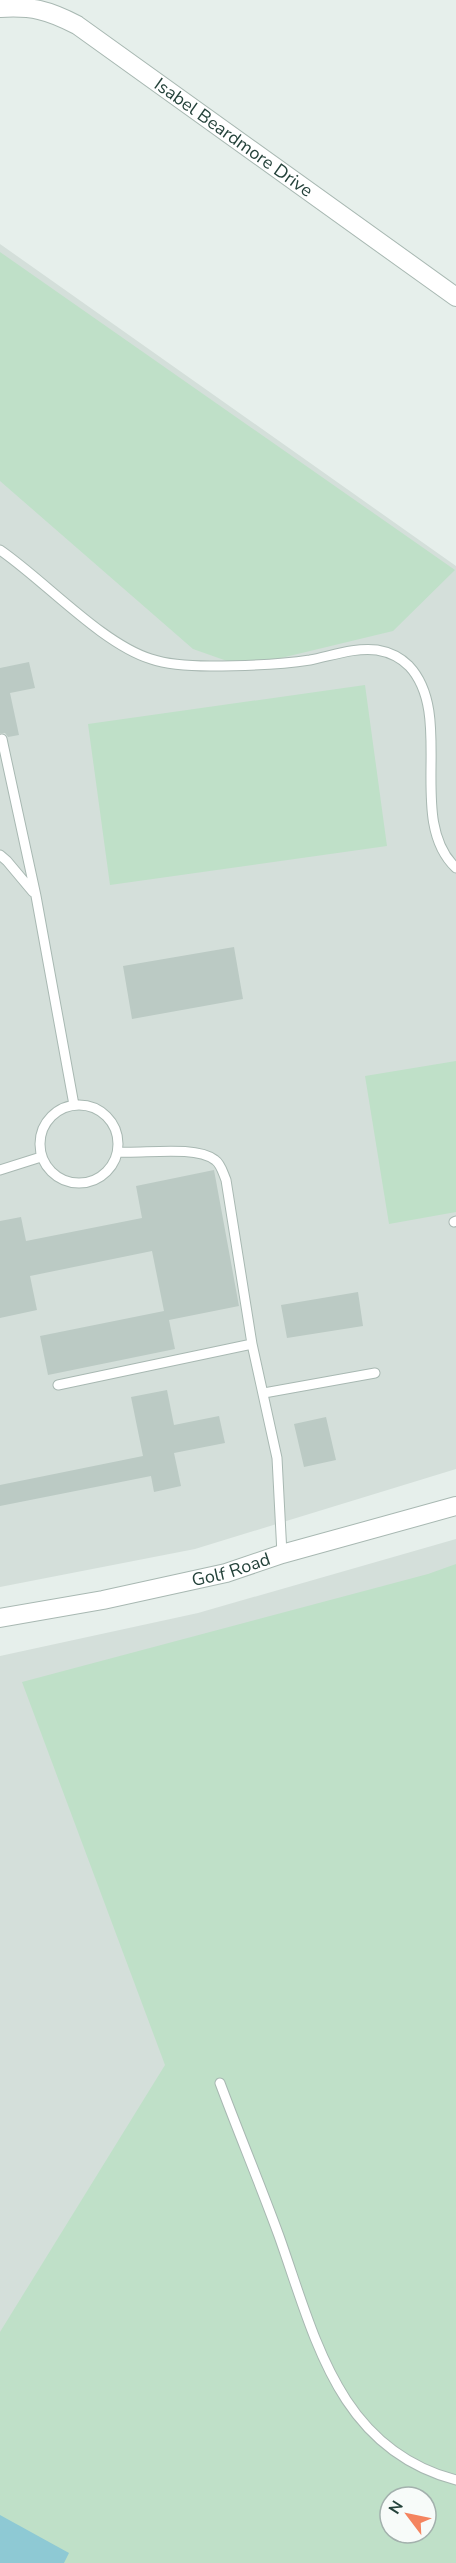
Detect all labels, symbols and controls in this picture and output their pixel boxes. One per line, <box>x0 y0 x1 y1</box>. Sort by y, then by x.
street label: Isabel Beardmore Drive <box>150 72 318 203</box>
street label: Golf Road <box>189 1547 273 1592</box>
north arrow <box>378 2485 438 2545</box>
text: N <box>384 2497 409 2518</box>

